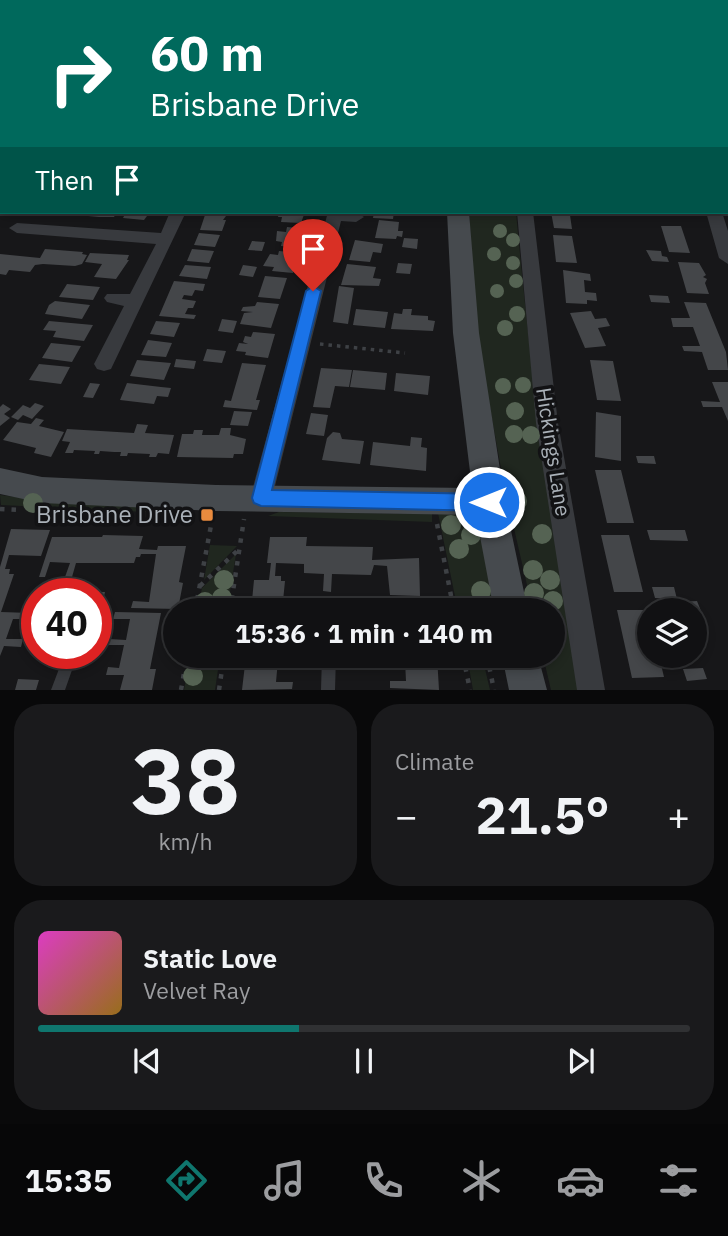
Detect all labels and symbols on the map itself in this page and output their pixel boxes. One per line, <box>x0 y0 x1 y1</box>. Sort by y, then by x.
pin <box>283 219 343 291</box>
street label: Hickings Lane <box>530 385 578 518</box>
position arrow <box>452 465 526 539</box>
place label: Brisbane Drive <box>36 498 193 530</box>
marker: Brisbane Drive <box>199 507 215 523</box>
speed limit sign: 40 <box>21 578 112 669</box>

